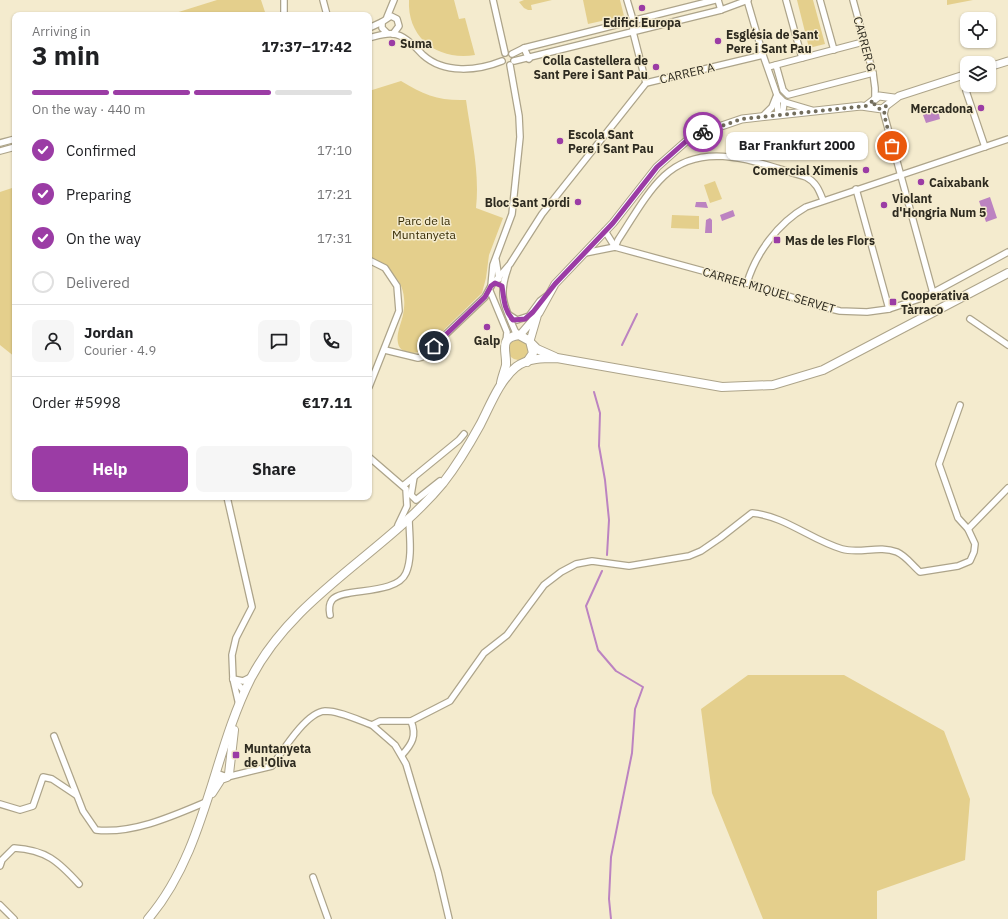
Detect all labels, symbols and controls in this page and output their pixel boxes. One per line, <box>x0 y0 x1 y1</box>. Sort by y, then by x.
marker: Edifici Europa <box>637 3 647 13</box>
map controls <box>960 12 996 92</box>
button: locate <box>960 12 996 48</box>
place label: Edifici Europa <box>603 15 681 30</box>
street label: CARRER G <box>850 15 880 73</box>
text: Arriving in <box>32 23 91 40</box>
place label: Església de Sant Pere i Sant Pau <box>726 27 819 56</box>
place label: Suma <box>400 36 432 51</box>
marker: Església de Sant Pere i Sant Pau <box>713 36 723 46</box>
text: 17:37–17:42 <box>261 37 352 56</box>
text: 3 min <box>32 38 100 72</box>
marker: Suma <box>387 38 397 48</box>
place label: Colla Castellera de Sant Pere i Sant Pau <box>534 53 648 82</box>
button: layers <box>960 56 996 92</box>
street label: CARRER A <box>658 59 716 87</box>
marker: Colla Castellera de Sant Pere i Sant Pau <box>651 62 661 72</box>
text: On the way · 440 m <box>32 101 145 118</box>
place label: Mercadona <box>911 101 973 116</box>
marker: Mercadona <box>976 103 986 113</box>
courier <box>683 112 723 152</box>
icon: bike <box>692 121 714 143</box>
place label: Escola Sant Pere i Sant Pau <box>568 127 654 156</box>
pin <box>875 129 909 163</box>
callout: Bar Frankfurt 2000 <box>726 132 868 160</box>
icon: bag <box>881 135 903 157</box>
marker: Escola Sant Pere i Sant Pau <box>555 136 565 146</box>
text: Bar Frankfurt 2000 <box>739 137 855 154</box>
icon: check <box>32 139 54 161</box>
text: Confirmed <box>66 141 136 160</box>
text: 17:10 <box>317 142 352 159</box>
place label: Comercial Ximenis <box>753 163 858 178</box>
marker: Comercial Ximenis <box>861 165 871 175</box>
place label: Caixabank <box>929 175 989 190</box>
marker: Caixabank <box>916 177 926 187</box>
icon: check <box>32 183 54 205</box>
text: Preparing <box>66 185 131 204</box>
text: 17:21 <box>317 186 352 203</box>
place label: Violant d'Hongria Num 5 <box>892 191 986 220</box>
place label: Bloc Sant Jordi <box>485 195 570 210</box>
marker: Bloc Sant Jordi <box>573 197 583 207</box>
marker: Violant d'Hongria Num 5 <box>879 200 889 210</box>
park label: Parc de la Muntanyeta <box>392 213 457 242</box>
icon: check <box>32 227 54 249</box>
text: On the way <box>66 229 141 248</box>
text: 17:31 <box>317 230 352 247</box>
place label: Mas de les Flors <box>785 233 875 248</box>
marker: Mas de les Flors <box>772 235 782 245</box>
street label: CARRER MIQUEL SERVET <box>701 264 837 316</box>
text: Delivered <box>66 273 130 292</box>
place label: Cooperativa Tàrraco <box>901 288 969 317</box>
marker: Cooperativa Tàrraco <box>888 297 898 307</box>
button: person <box>32 320 74 362</box>
button: chat <box>258 320 300 362</box>
button: phone <box>310 320 352 362</box>
marker: Galp <box>482 322 492 332</box>
text: Jordan <box>84 323 133 342</box>
pin <box>417 329 451 363</box>
place label: Galp <box>474 333 500 348</box>
icon: home <box>423 335 445 357</box>
text: Courier · 4.9 <box>84 342 156 359</box>
text: Order #5998 <box>32 393 121 412</box>
text: €17.11 <box>302 393 352 412</box>
button: Help <box>32 446 188 492</box>
button: Share <box>196 446 352 492</box>
place label: Muntanyeta de l'Oliva <box>244 741 311 770</box>
marker: Muntanyeta de l'Oliva <box>231 750 241 760</box>

